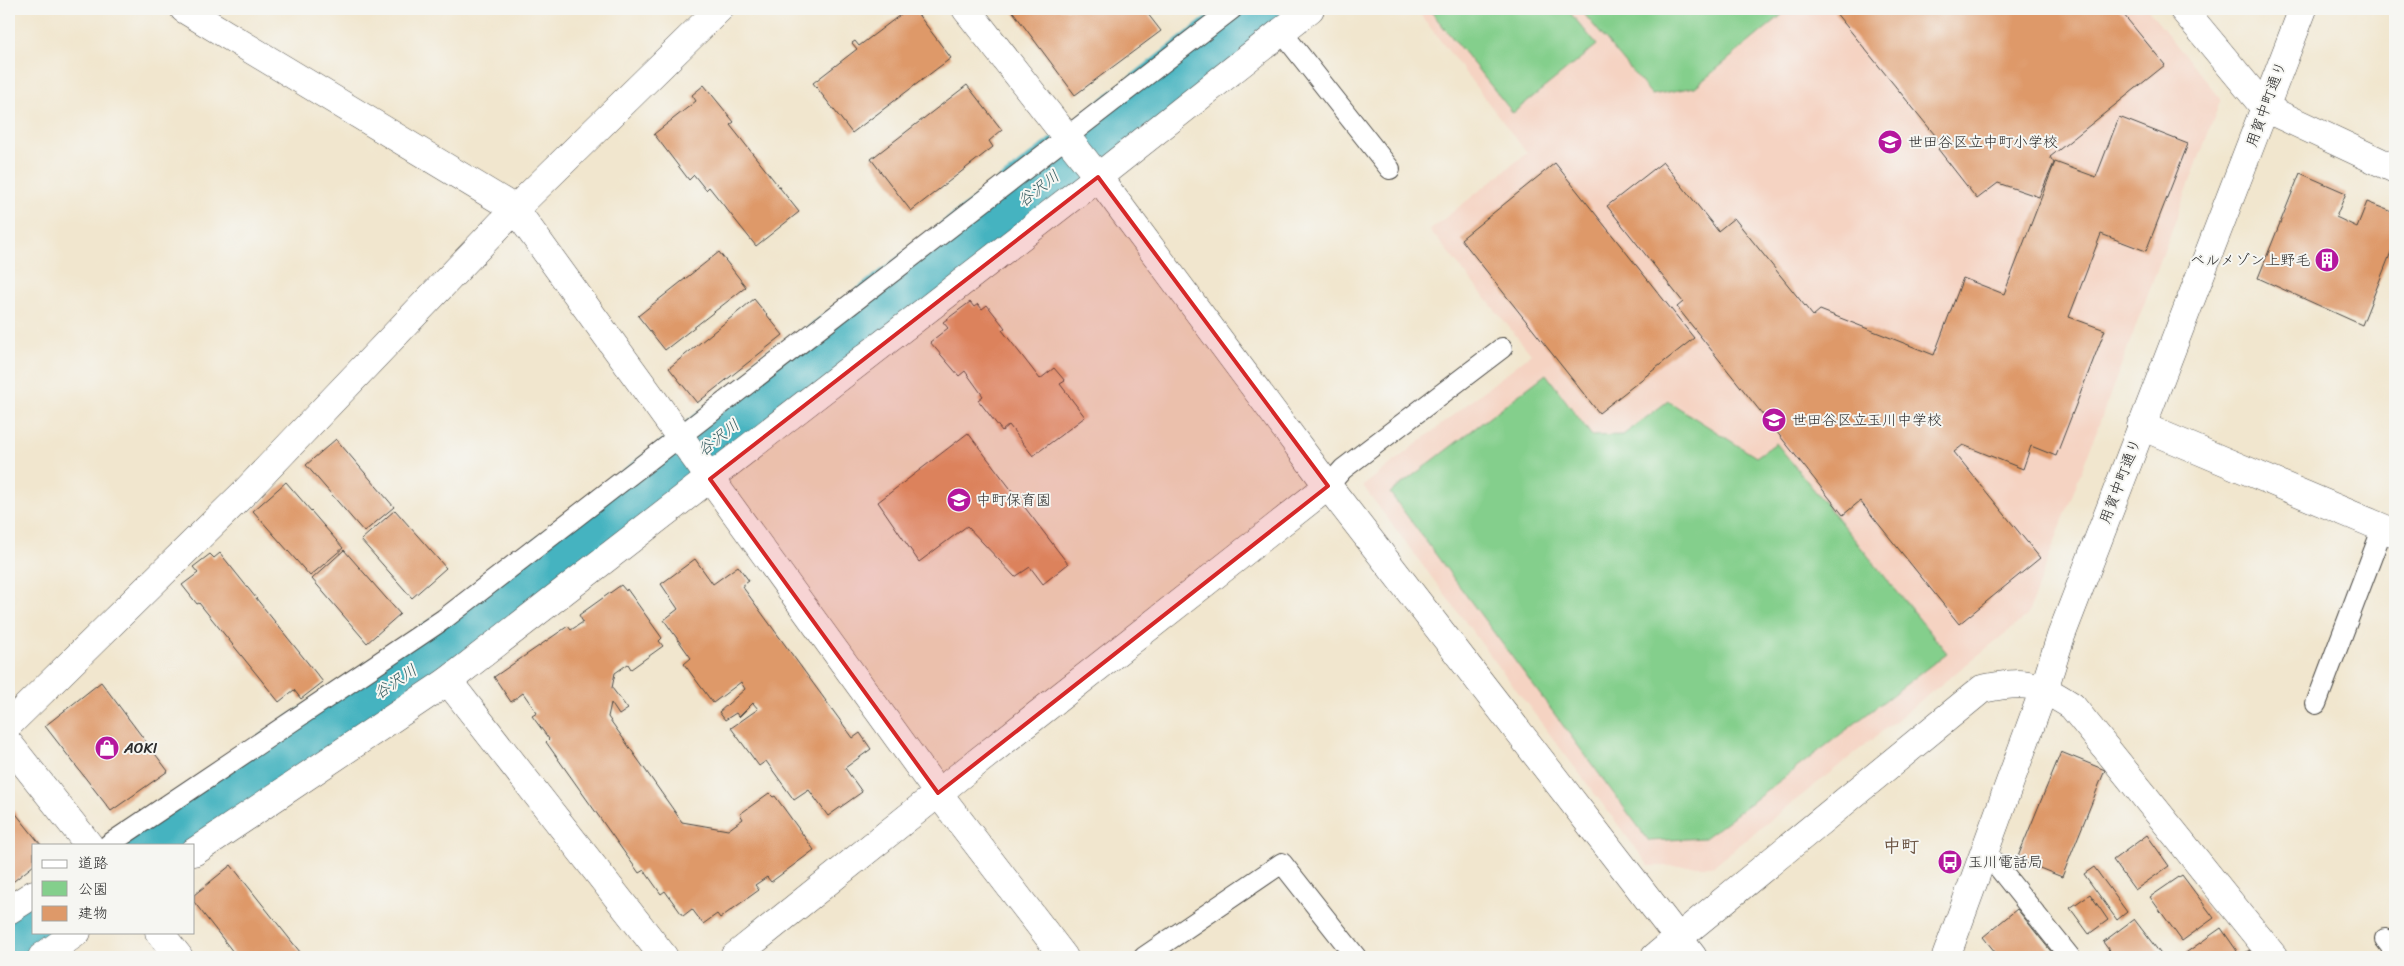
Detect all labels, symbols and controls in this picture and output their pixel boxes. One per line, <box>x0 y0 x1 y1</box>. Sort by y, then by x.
street label: 用賀中町通り <box>2238 57 2294 151</box>
school or university icon: 世田谷区立中町小学校 <box>1877 129 1903 155</box>
place label: 世田谷区立中町小学校 <box>1908 129 2058 155</box>
water label: 谷沢川 <box>1010 162 1066 215</box>
place label: ベルメゾン上野毛 <box>2190 247 2310 273</box>
building icon: ベルメゾン上野毛 <box>2314 247 2340 273</box>
school or university icon: 世田谷区立玉川中学校 <box>1761 407 1787 433</box>
place label: 世田谷区立玉川中学校 <box>1792 407 1942 433</box>
water label: 谷沢川 <box>690 411 746 464</box>
street label: 用賀中町通り <box>2092 434 2148 528</box>
school or university icon: 中町保育園 <box>946 487 972 513</box>
place label: 中町保育園 <box>976 487 1051 513</box>
water label: 谷沢川 <box>367 656 423 707</box>
shop icon: AOKI <box>94 735 120 761</box>
place label: AOKI <box>123 735 158 761</box>
district label: 中町 <box>1883 830 1919 862</box>
legend <box>32 844 195 934</box>
bus stop icon: 玉川電話局 <box>1937 849 1963 875</box>
place label: 玉川電話局 <box>1968 849 2043 875</box>
text: 道路 <box>78 850 108 876</box>
text: 公園 <box>78 876 108 902</box>
text: 建物 <box>78 900 108 926</box>

